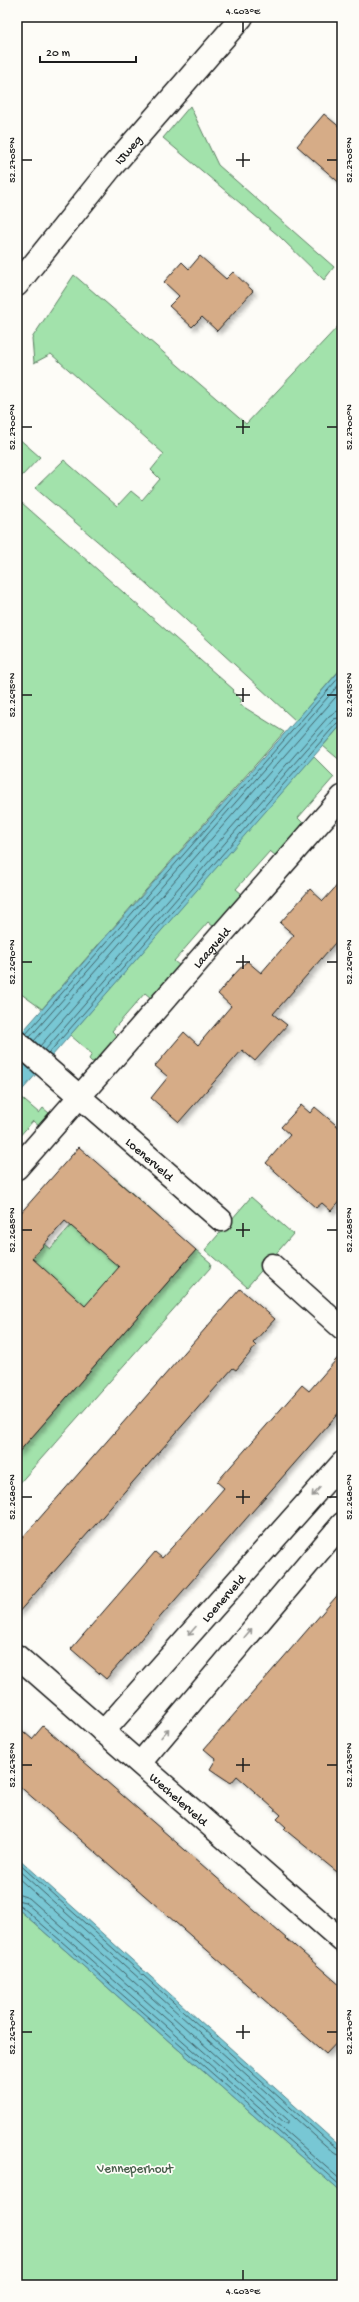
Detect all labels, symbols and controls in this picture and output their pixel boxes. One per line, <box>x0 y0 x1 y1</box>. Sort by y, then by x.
text: 4.603°E <box>226 6 261 18</box>
scale bar <box>40 38 136 64</box>
text: 20 m <box>46 47 71 61</box>
street label: IJweg <box>112 133 146 169</box>
text: 52.2705°N <box>7 137 19 183</box>
text: 52.2705°N <box>344 137 356 183</box>
text: 52.2700°N <box>7 404 19 450</box>
text: 52.2700°N <box>344 404 356 450</box>
text: 52.2695°N <box>7 672 19 717</box>
text: 52.2695°N <box>344 672 356 717</box>
street label: Laagveld <box>191 924 235 972</box>
text: 52.2690°N <box>7 939 19 985</box>
text: 52.2690°N <box>344 939 356 985</box>
street label: Loenerveld <box>122 1135 177 1186</box>
text: 52.2685°N <box>7 1207 19 1253</box>
text: 52.2685°N <box>344 1207 356 1253</box>
text: 52.2680°N <box>7 1474 19 1520</box>
text: 52.2680°N <box>344 1474 356 1520</box>
one-way arrow <box>311 1487 321 1497</box>
street label: Loenerveld <box>199 1571 250 1626</box>
one-way arrow <box>188 1625 197 1636</box>
one-way arrow <box>244 1628 253 1639</box>
one-way arrow <box>160 1727 169 1738</box>
text: 52.2675°N <box>7 1742 19 1787</box>
text: 52.2675°N <box>344 1742 356 1787</box>
street label: Wechelerveld <box>145 1771 211 1831</box>
text: 52.2670°N <box>7 2009 19 2055</box>
text: 52.2670°N <box>344 2009 356 2055</box>
park label: Venneperhout <box>96 2162 175 2177</box>
text: 4.603°E <box>226 2286 261 2298</box>

